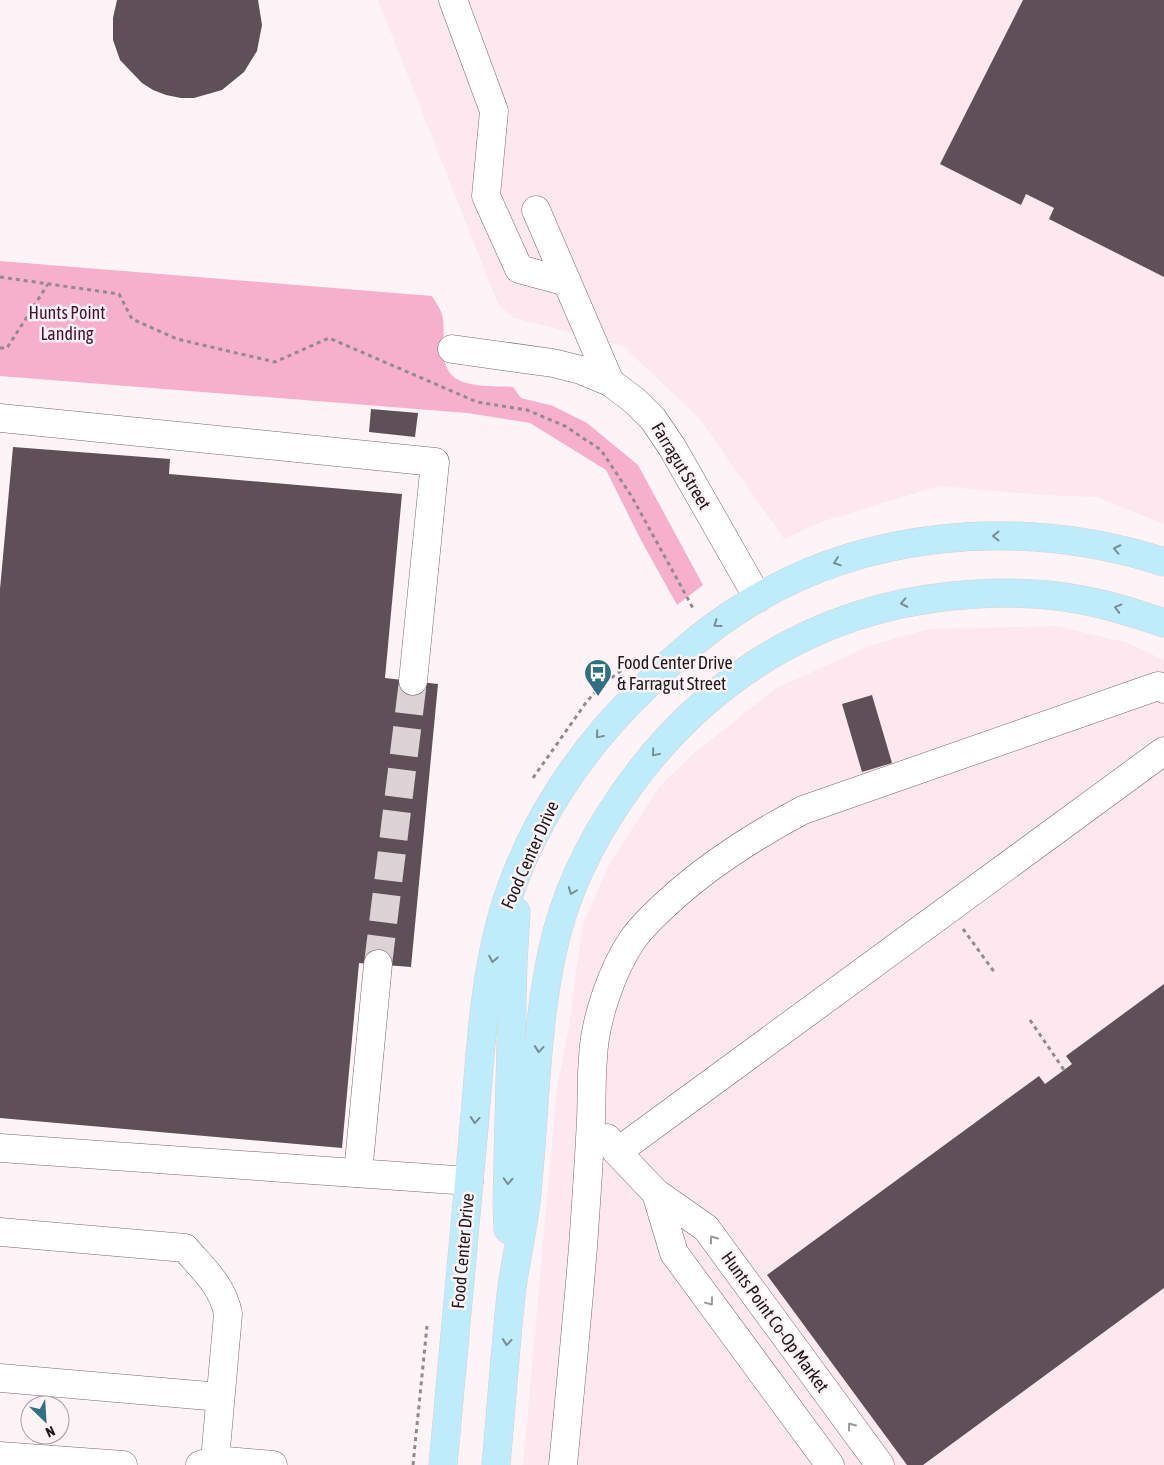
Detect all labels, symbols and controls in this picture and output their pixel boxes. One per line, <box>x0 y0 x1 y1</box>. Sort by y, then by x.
park label: Hunts Point Landing <box>28 302 106 344</box>
street label: Farragut Street <box>647 419 716 513</box>
one-way arrow <box>992 531 1000 541</box>
one-way arrow <box>1113 544 1122 555</box>
one-way arrow <box>833 556 842 566</box>
one-way arrow <box>900 597 908 608</box>
one-way arrow <box>1114 604 1122 614</box>
one-way arrow <box>713 618 723 627</box>
place label: Food Center Drive & Farragut Street <box>617 652 733 694</box>
bus stop icon: Food Center Drive & Farragut Street <box>583 658 613 697</box>
one-way arrow <box>596 729 604 738</box>
one-way arrow <box>652 747 661 756</box>
street label: Food Center Drive <box>496 798 563 912</box>
one-way arrow <box>568 886 578 895</box>
one-way arrow <box>488 954 498 963</box>
one-way arrow <box>533 1046 544 1054</box>
one-way arrow <box>469 1116 480 1124</box>
one-way arrow <box>503 1178 514 1186</box>
street label: Food Center Drive <box>447 1192 478 1310</box>
one-way arrow <box>711 1236 719 1245</box>
street label: Hunts Point Co-Op Market <box>717 1247 833 1396</box>
one-way arrow <box>704 1296 713 1306</box>
one-way arrow <box>502 1338 513 1346</box>
north arrow <box>20 1395 70 1445</box>
text: N <box>43 1423 58 1441</box>
one-way arrow <box>849 1423 857 1432</box>

